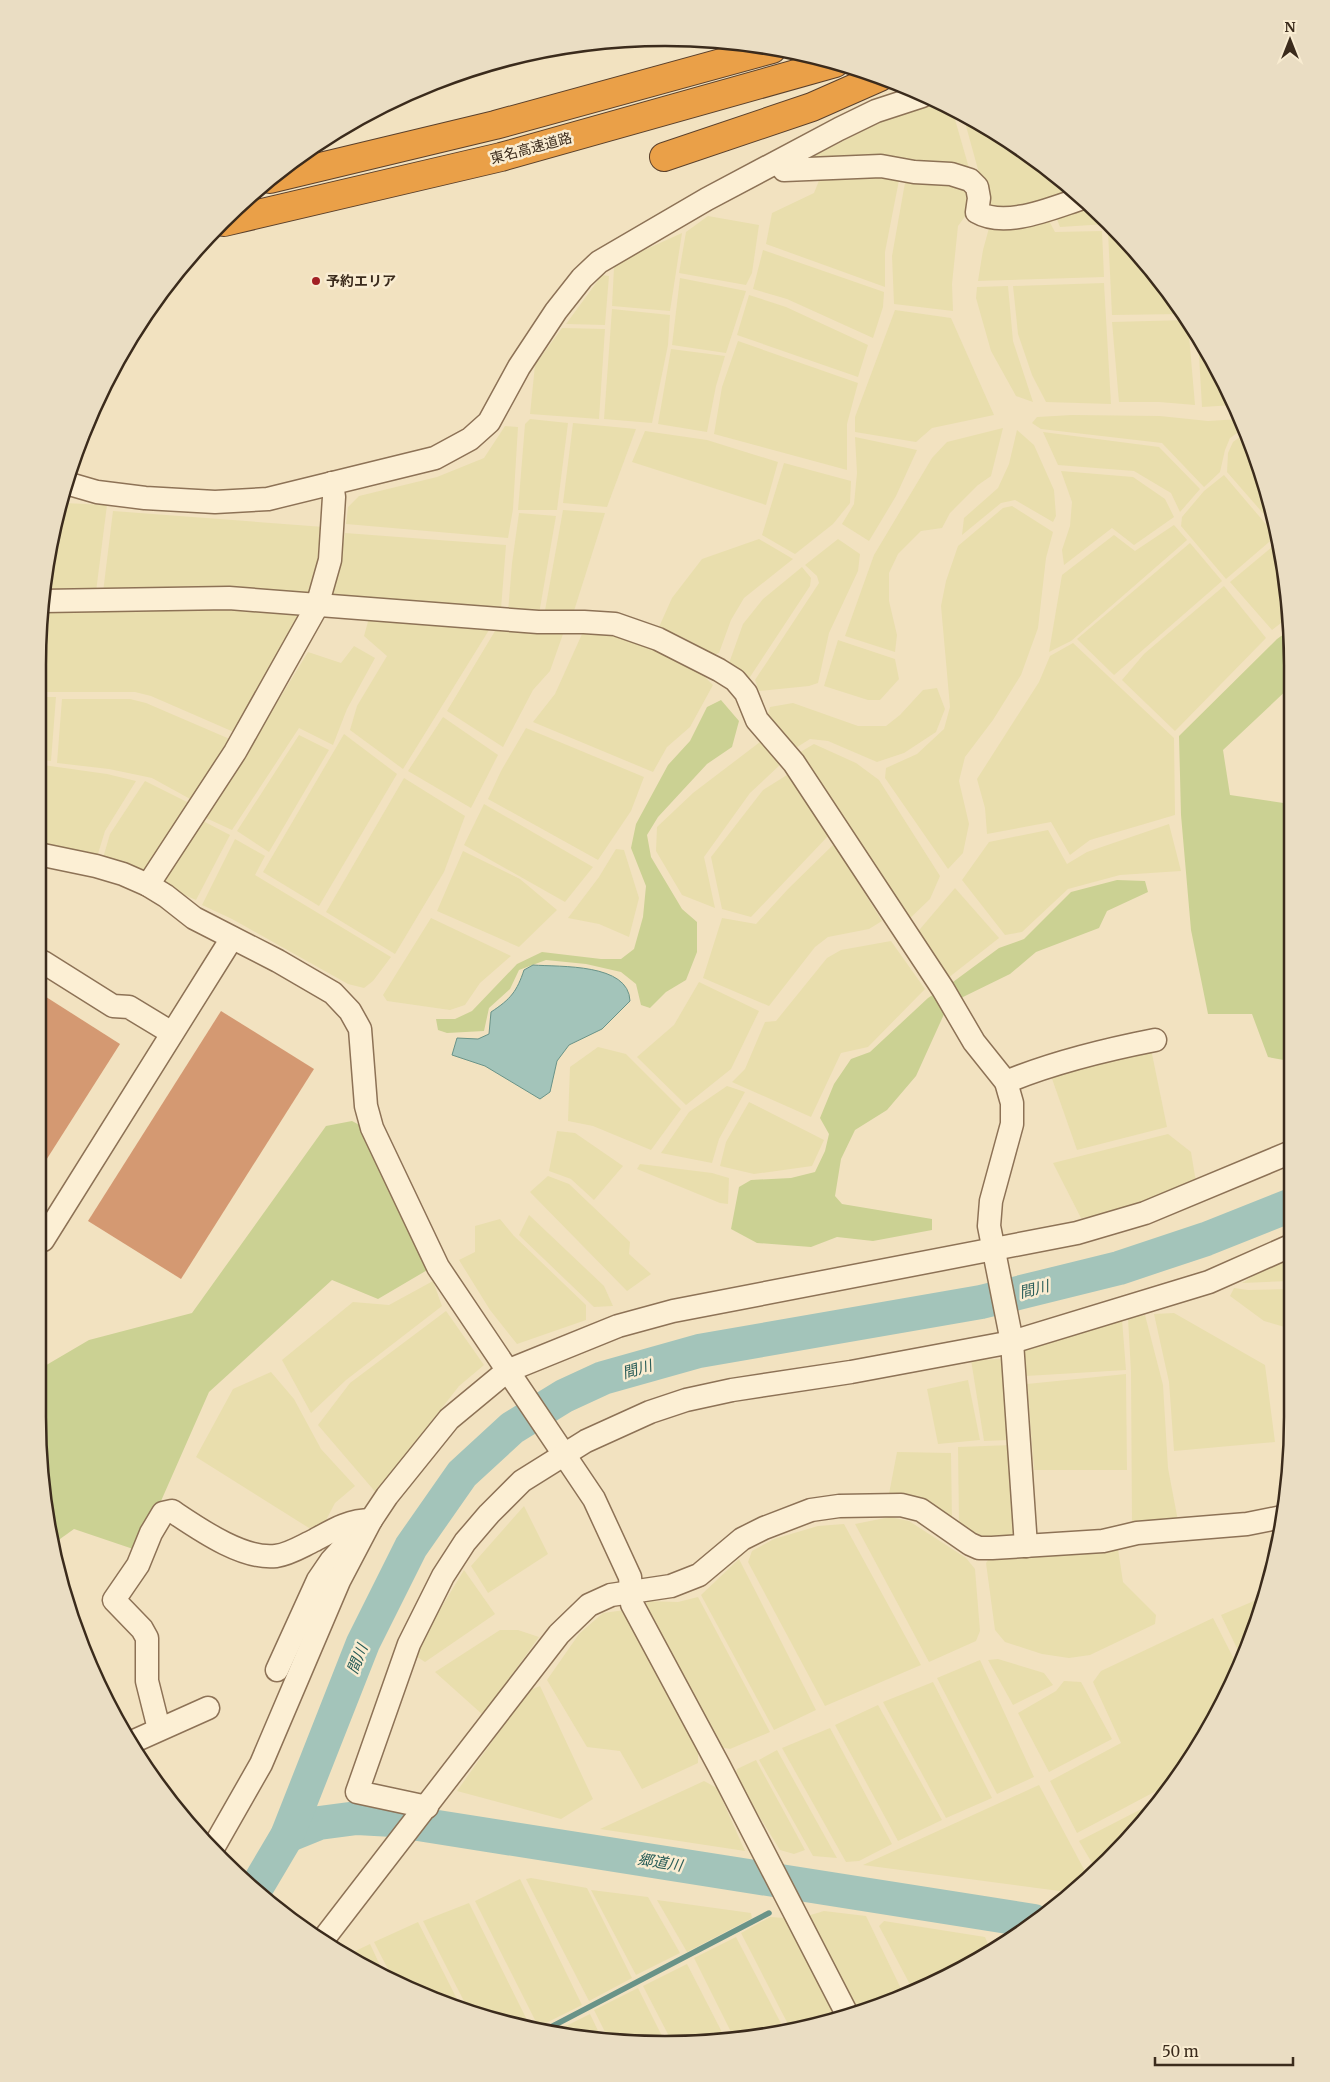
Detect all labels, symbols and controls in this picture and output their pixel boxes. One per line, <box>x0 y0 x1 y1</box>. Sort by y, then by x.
north arrow <box>1265 15 1315 65</box>
text: N <box>1284 18 1296 36</box>
street label: 東名高速道路 <box>488 128 574 168</box>
place label: 予約エリア <box>326 272 396 290</box>
marker: 予約エリア <box>310 275 322 287</box>
water label: 間川 <box>1017 1276 1053 1302</box>
water label: 間川 <box>620 1355 656 1382</box>
water label: 間川 <box>343 1640 372 1676</box>
water label: 郷道川 <box>636 1849 686 1875</box>
scale bar <box>1155 2034 1292 2066</box>
text: 50 m <box>1162 2042 1199 2061</box>

